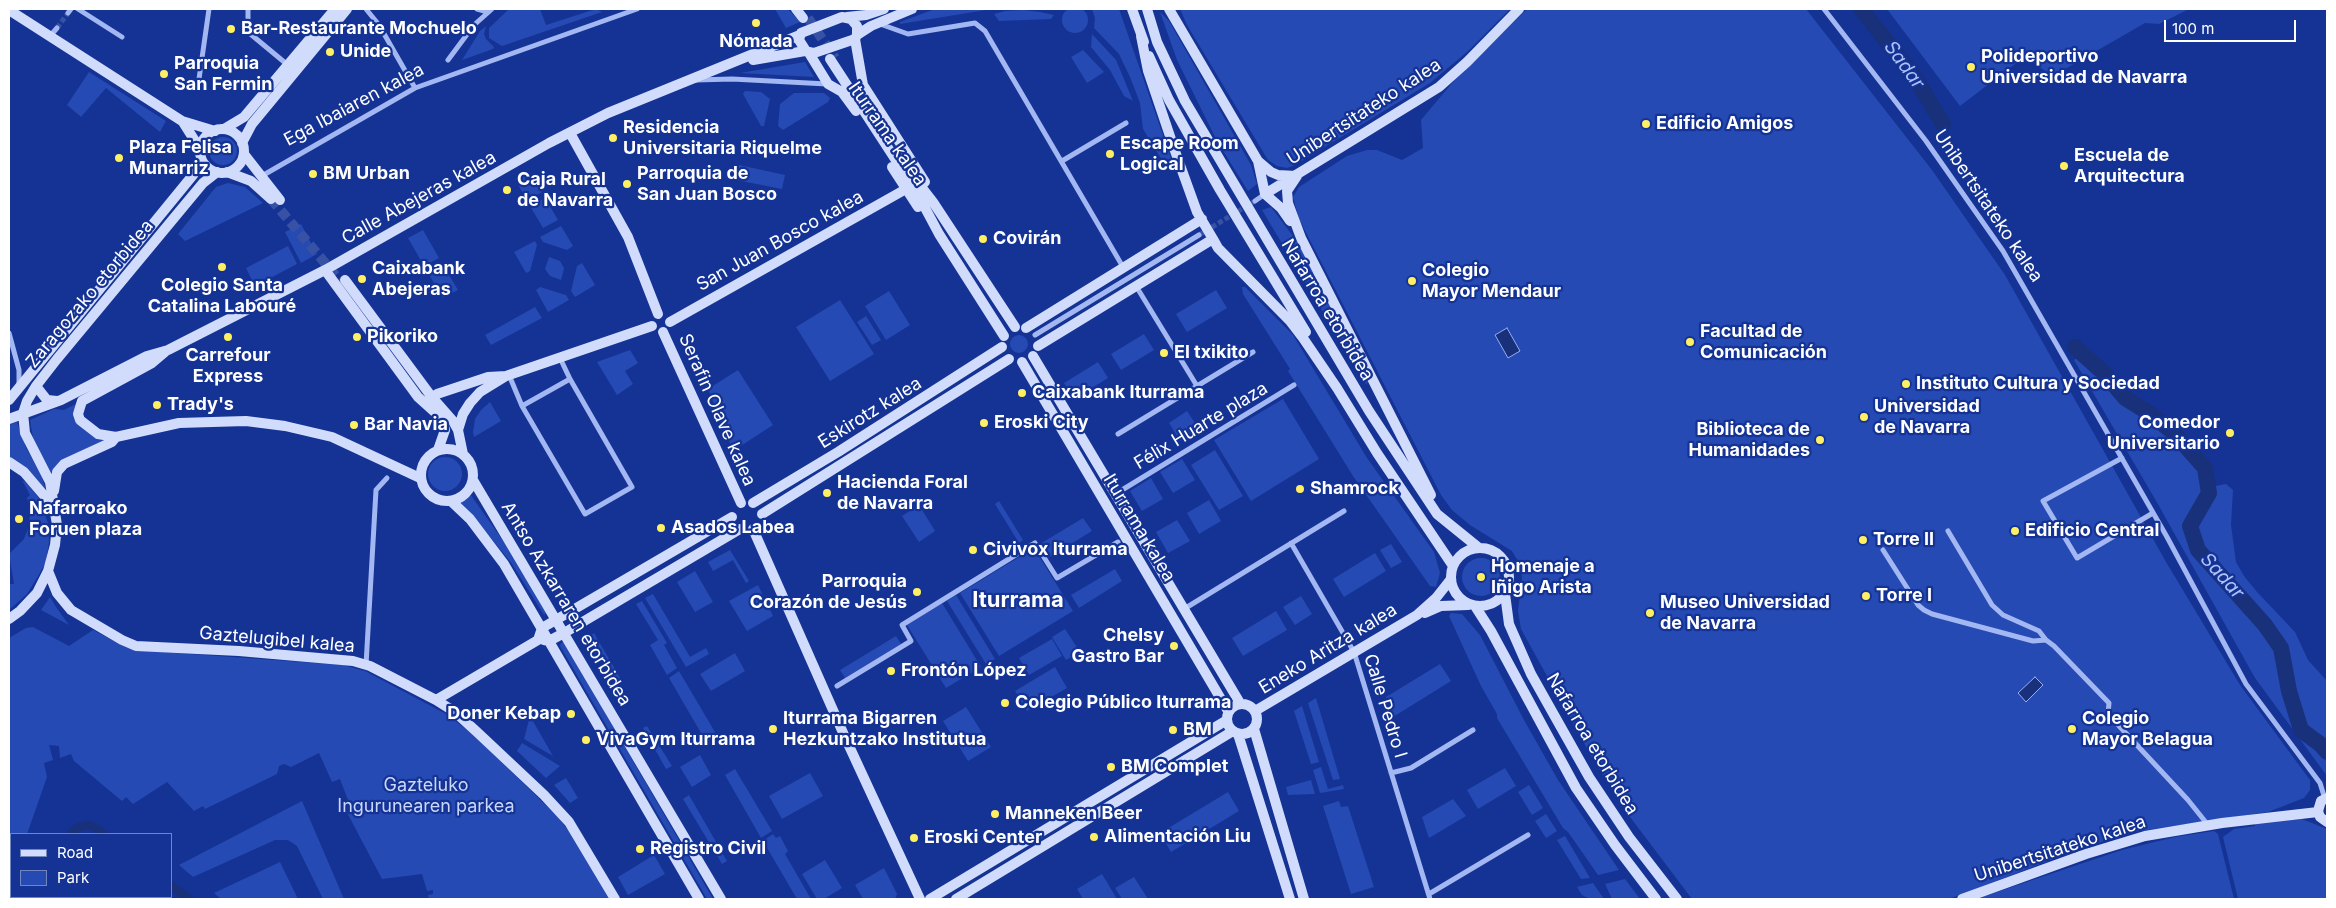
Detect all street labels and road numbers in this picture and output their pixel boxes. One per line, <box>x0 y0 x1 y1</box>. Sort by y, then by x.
street label: Unibertsitateko kalea <box>1283 54 1445 170</box>
street label: Ega Ibaiaren kalea <box>280 59 428 151</box>
street label: Iturrama kalea <box>843 78 931 190</box>
street label: Unibertsitateko kalea <box>1929 126 2047 286</box>
street label: Calle Abejeras kalea <box>338 147 500 249</box>
street label: San Juan Bosco kalea <box>693 186 867 296</box>
street label: Zaragozako etorbidea <box>22 216 158 372</box>
street label: Nafarroa etorbidea <box>1276 235 1378 385</box>
street label: Serafin Olave kalea <box>674 331 760 489</box>
street label: Eskirotz kalea <box>814 373 926 453</box>
street label: Félix Huarte plaza <box>1130 378 1272 474</box>
street label: Iturrama kalea <box>1098 470 1180 586</box>
street label: Antso Azkarraren etorbidea <box>496 498 636 710</box>
street label: Eneko Aritza kalea <box>1255 599 1401 699</box>
street label: Gaztelugibel kalea <box>198 622 356 658</box>
street label: Calle Pedro I <box>1359 651 1411 761</box>
street label: Nafarroa etorbidea <box>1541 669 1643 819</box>
street label: Unibertsitateko kalea <box>1971 811 2149 887</box>

